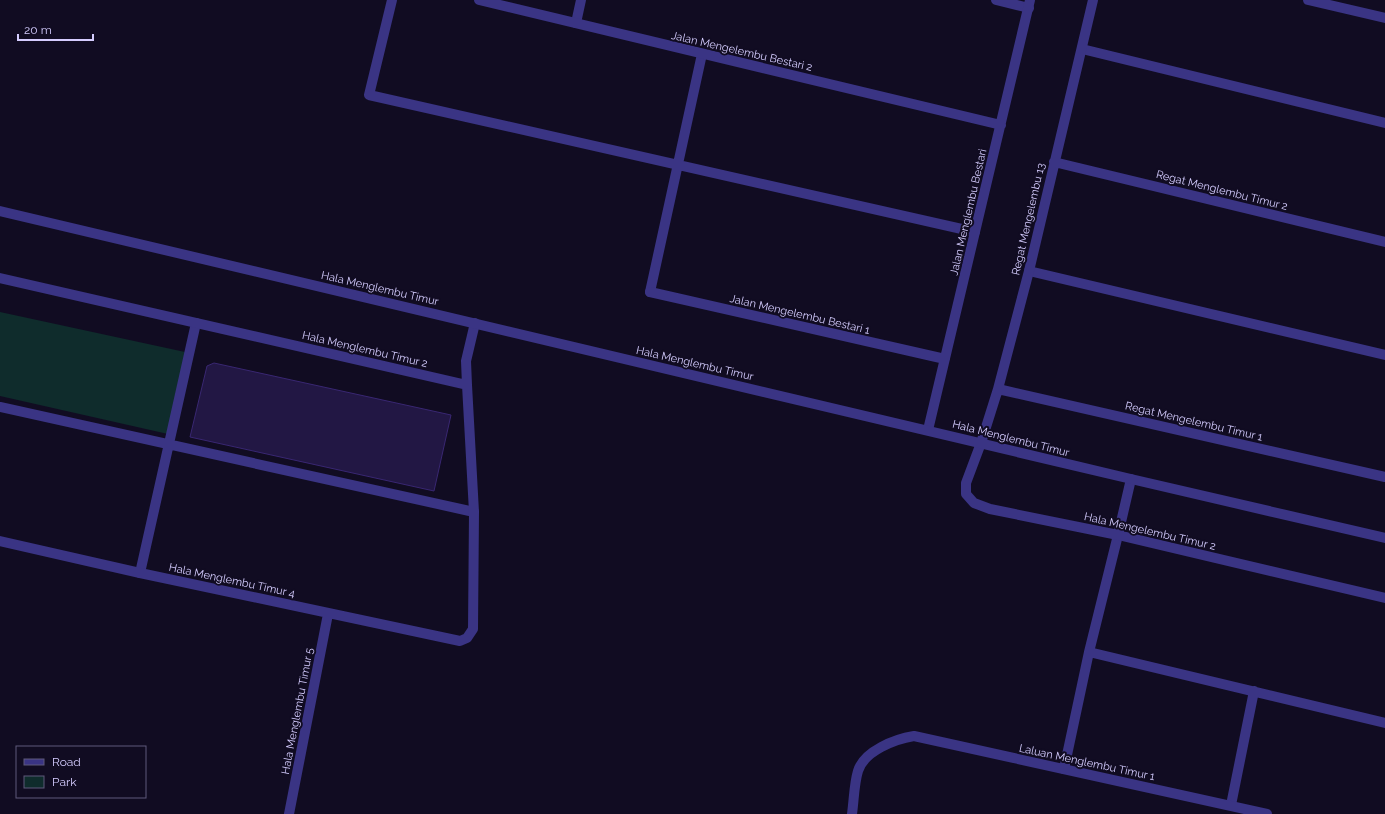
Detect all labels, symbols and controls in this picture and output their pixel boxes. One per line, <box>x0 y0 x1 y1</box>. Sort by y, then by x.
scale bar <box>18 16 93 42</box>
text: 20 m <box>24 23 52 37</box>
street label: Jalan Mengelembu Bestari 2 <box>670 29 814 74</box>
street label: Jalan Menglembu Bestari <box>948 148 989 277</box>
street label: Regat Mengelembu 13 <box>1009 162 1048 276</box>
street label: Regat Menglembu Timur 2 <box>1155 168 1289 213</box>
street label: Hala Menglembu Timur <box>320 269 440 308</box>
street label: Jalan Mengelembu Bestari 1 <box>729 292 871 337</box>
street label: Hala Menglembu Timur 2 <box>301 329 429 370</box>
street label: Hala Menglembu Timur <box>635 344 755 383</box>
street label: Regat Mengelembu Timur 1 <box>1124 399 1264 444</box>
street label: Hala Menglembu Timur <box>951 418 1071 459</box>
street label: Hala Mengelembu Timur 2 <box>1083 510 1217 553</box>
street label: Hala Menglembu Timur 4 <box>168 561 296 600</box>
street label: Hala Menglembu Timur 5 <box>279 647 316 775</box>
street label: Laluan Menglembu Timur 1 <box>1018 742 1156 783</box>
legend <box>16 746 146 798</box>
text: Road <box>52 755 81 769</box>
text: Park <box>52 775 77 789</box>

